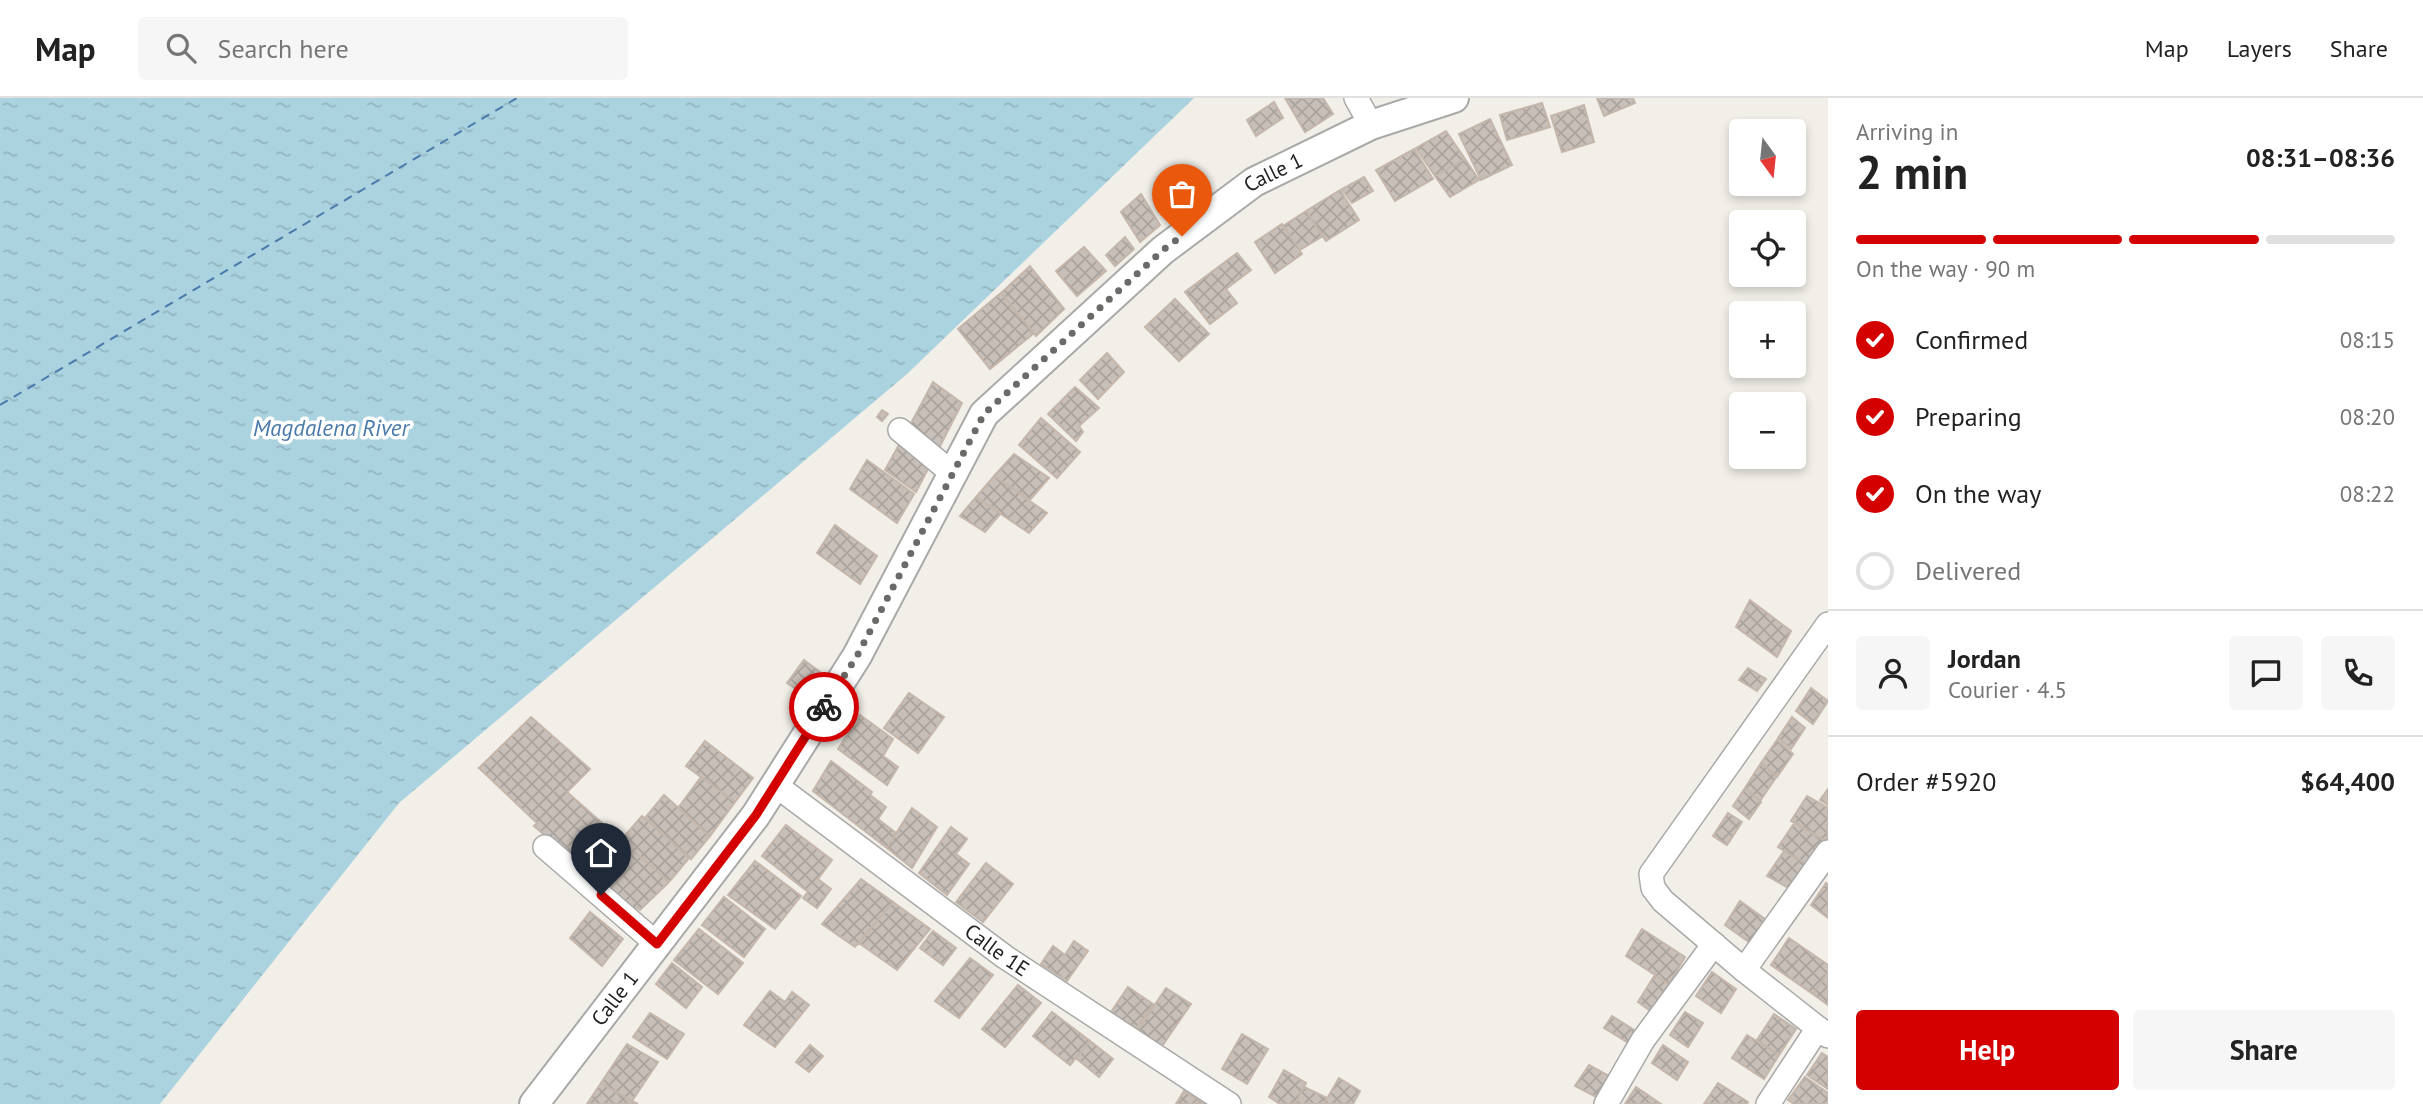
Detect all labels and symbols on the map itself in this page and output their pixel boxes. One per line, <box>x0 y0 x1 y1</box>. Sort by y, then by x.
north arrow <box>1729 119 1806 196</box>
street label: Calle 1 <box>1238 146 1307 198</box>
pin <box>1152 164 1212 236</box>
water label: Magdalena River <box>253 413 410 442</box>
courier <box>789 672 859 742</box>
pin <box>571 823 631 895</box>
street label: Calle 1E <box>959 917 1034 982</box>
street label: Calle 1 <box>585 965 644 1031</box>

